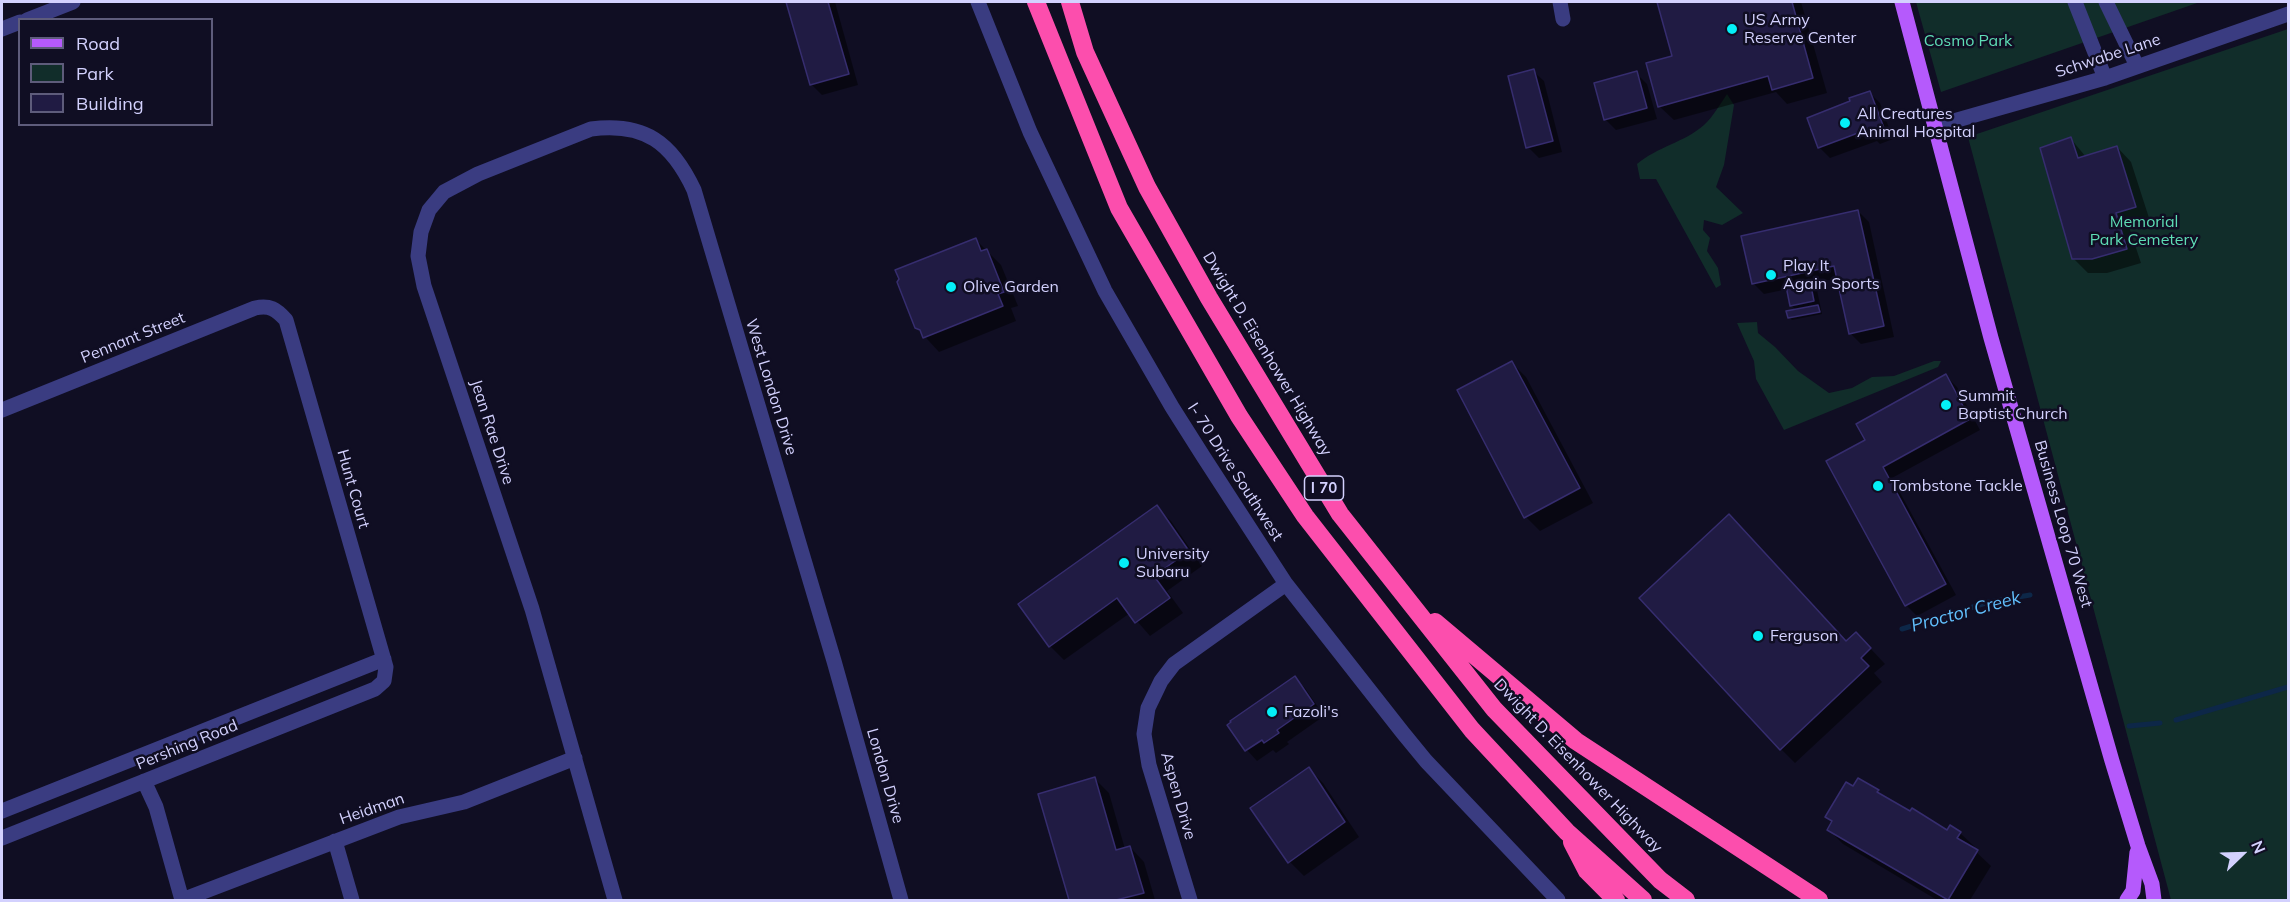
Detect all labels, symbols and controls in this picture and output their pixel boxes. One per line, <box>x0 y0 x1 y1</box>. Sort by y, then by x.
place label: US Army Reserve Center <box>1744 10 1856 48</box>
legend <box>18 18 213 126</box>
marker: US Army Reserve Center <box>1725 22 1739 36</box>
street label: Schwabe Lane <box>2053 30 2163 82</box>
park label: Cosmo Park <box>1924 31 2012 51</box>
text: Road <box>76 32 120 55</box>
text: Park <box>76 62 114 85</box>
text: Building <box>76 92 144 115</box>
place label: All Creatures Animal Hospital <box>1857 104 1975 142</box>
marker: All Creatures Animal Hospital <box>1838 116 1852 130</box>
park label: Memorial Park Cemetery <box>2090 212 2198 250</box>
street label: Dwight D. Eisenhower Highway <box>1198 249 1336 459</box>
place label: Play It Again Sports <box>1783 256 1880 294</box>
marker: Play It Again Sports <box>1764 268 1778 282</box>
place label: Olive Garden <box>963 277 1059 297</box>
marker: Olive Garden <box>944 280 958 294</box>
street label: Pennant Street <box>78 308 188 368</box>
street label: West London Drive <box>741 317 801 457</box>
street label: Jean Rae Drive <box>466 377 518 487</box>
place label: Summit Baptist Church <box>1958 386 2068 424</box>
marker: Summit Baptist Church <box>1939 398 1953 412</box>
street label: I- 70 Drive Southwest <box>1183 399 1287 545</box>
street label: Business Loop 70 West <box>2030 438 2096 610</box>
street label: Hunt Court <box>333 447 373 531</box>
road number: I 70 <box>1304 476 1344 500</box>
place label: Tombstone Tackle <box>1890 476 2023 496</box>
marker: Tombstone Tackle <box>1871 479 1885 493</box>
place label: University Subaru <box>1136 544 1210 582</box>
marker: University Subaru <box>1117 556 1131 570</box>
water label: Proctor Creek <box>1909 587 2023 637</box>
place label: Ferguson <box>1770 626 1838 646</box>
marker: Ferguson <box>1751 629 1765 643</box>
street label: Dwight D. Eisenhower Highway <box>1490 675 1666 857</box>
place label: Fazoli's <box>1284 702 1339 722</box>
marker: Fazoli's <box>1265 705 1279 719</box>
street label: Pershing Road <box>133 716 241 774</box>
street label: London Drive <box>862 726 908 826</box>
street label: Aspen Drive <box>1156 750 1200 842</box>
street label: Heidman <box>337 789 407 829</box>
north arrow <box>2212 824 2272 884</box>
text: N <box>2247 837 2270 856</box>

